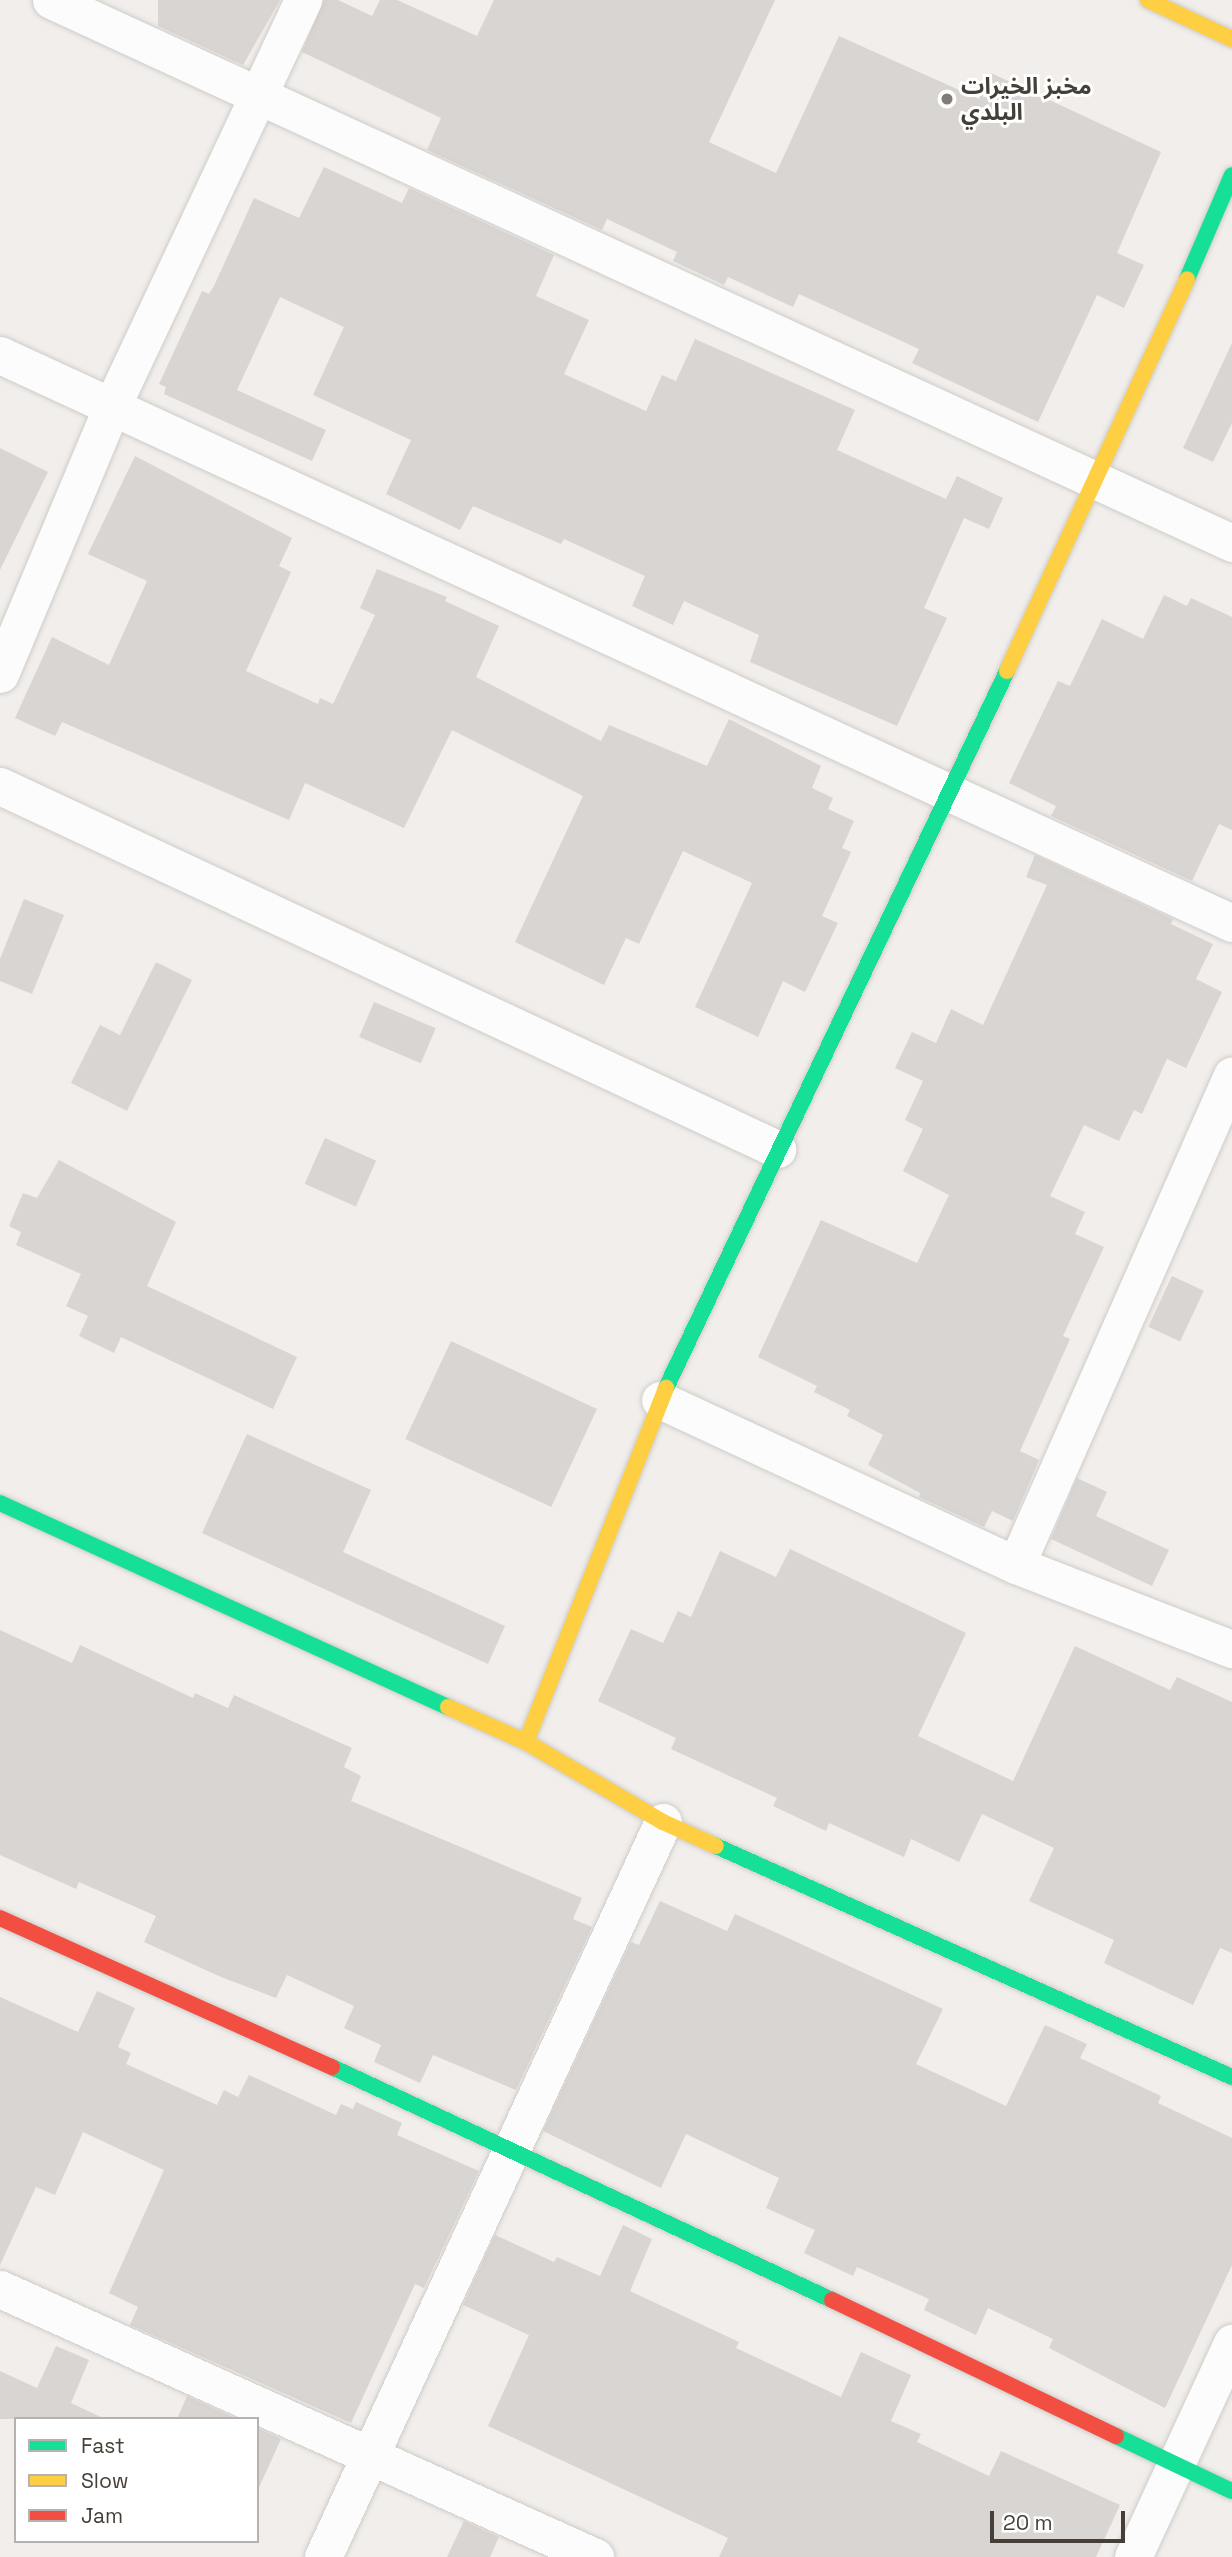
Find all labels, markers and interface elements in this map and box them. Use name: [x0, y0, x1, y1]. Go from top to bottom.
place label: مخبز الخيرات البلدي: [961, 72, 1092, 126]
marker: مخبز الخيرات البلدي: [939, 91, 955, 107]
legend: [14, 2417, 259, 2543]
text: Fast: [81, 2432, 125, 2459]
text: Slow: [81, 2467, 129, 2494]
scale bar: [994, 2498, 1129, 2542]
text: Jam: [81, 2502, 123, 2529]
text: 20 m: [1003, 2509, 1053, 2536]

